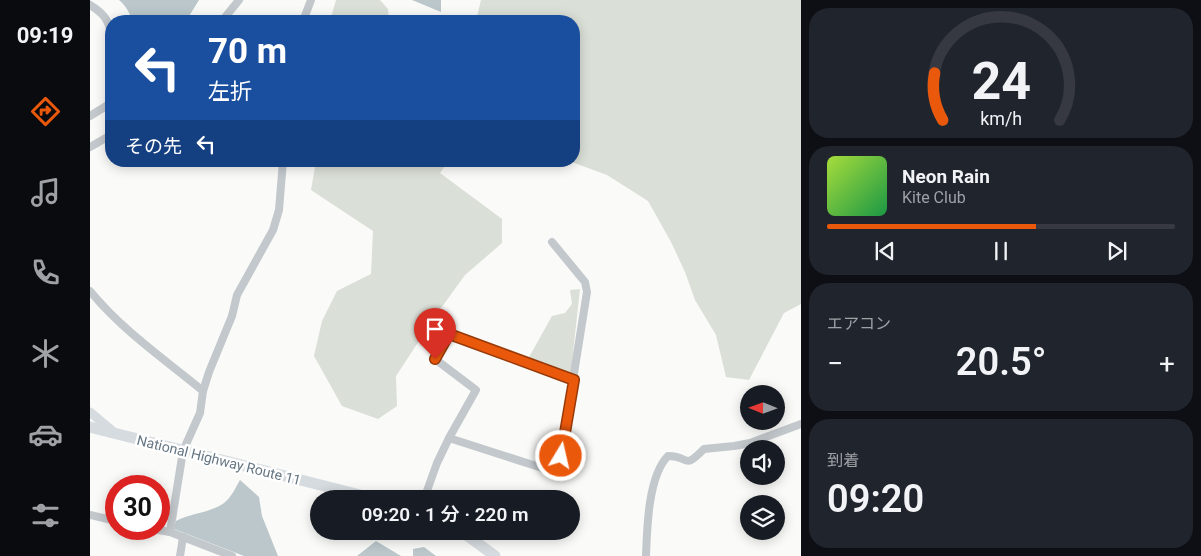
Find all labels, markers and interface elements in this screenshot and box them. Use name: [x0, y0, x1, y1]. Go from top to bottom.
text: 09:19: [17, 23, 73, 48]
text: 70 m: [208, 31, 287, 72]
icon: left: [125, 35, 190, 100]
text: 24: [971, 51, 1031, 112]
text: 左折: [208, 79, 252, 104]
icon: directions: [28, 94, 63, 129]
text: km/h: [980, 108, 1022, 129]
icon: left: [192, 130, 220, 158]
text: その先: [125, 135, 182, 158]
text: Neon Rain: [902, 165, 990, 188]
icon: music: [28, 175, 63, 210]
text: Kite Club: [902, 188, 966, 207]
icon: previous: [871, 237, 899, 265]
icon: pause: [987, 237, 1015, 265]
icon: next: [1103, 237, 1131, 265]
icon: phone: [28, 255, 63, 290]
pin: [414, 308, 456, 359]
text: エアコン: [827, 314, 891, 333]
icon: arrive: [421, 315, 449, 343]
icon: climate: [28, 336, 63, 371]
text: 20.5°: [956, 340, 1046, 384]
text: −: [827, 347, 843, 380]
text: +: [1159, 347, 1175, 380]
north arrow: [740, 385, 785, 430]
map controls: [740, 385, 785, 540]
icon: car: [28, 417, 63, 452]
position arrow: [534, 429, 586, 481]
street label: National Highway Route 11: [135, 432, 303, 488]
button: sound: [740, 440, 785, 485]
text: 到着: [827, 451, 859, 470]
speed limit sign: 30: [105, 475, 170, 540]
text: 09:20: [827, 477, 924, 521]
button: layers: [740, 495, 785, 540]
icon: filters: [28, 498, 63, 533]
text: 09:20 · 1 分 · 220 m: [362, 503, 528, 526]

